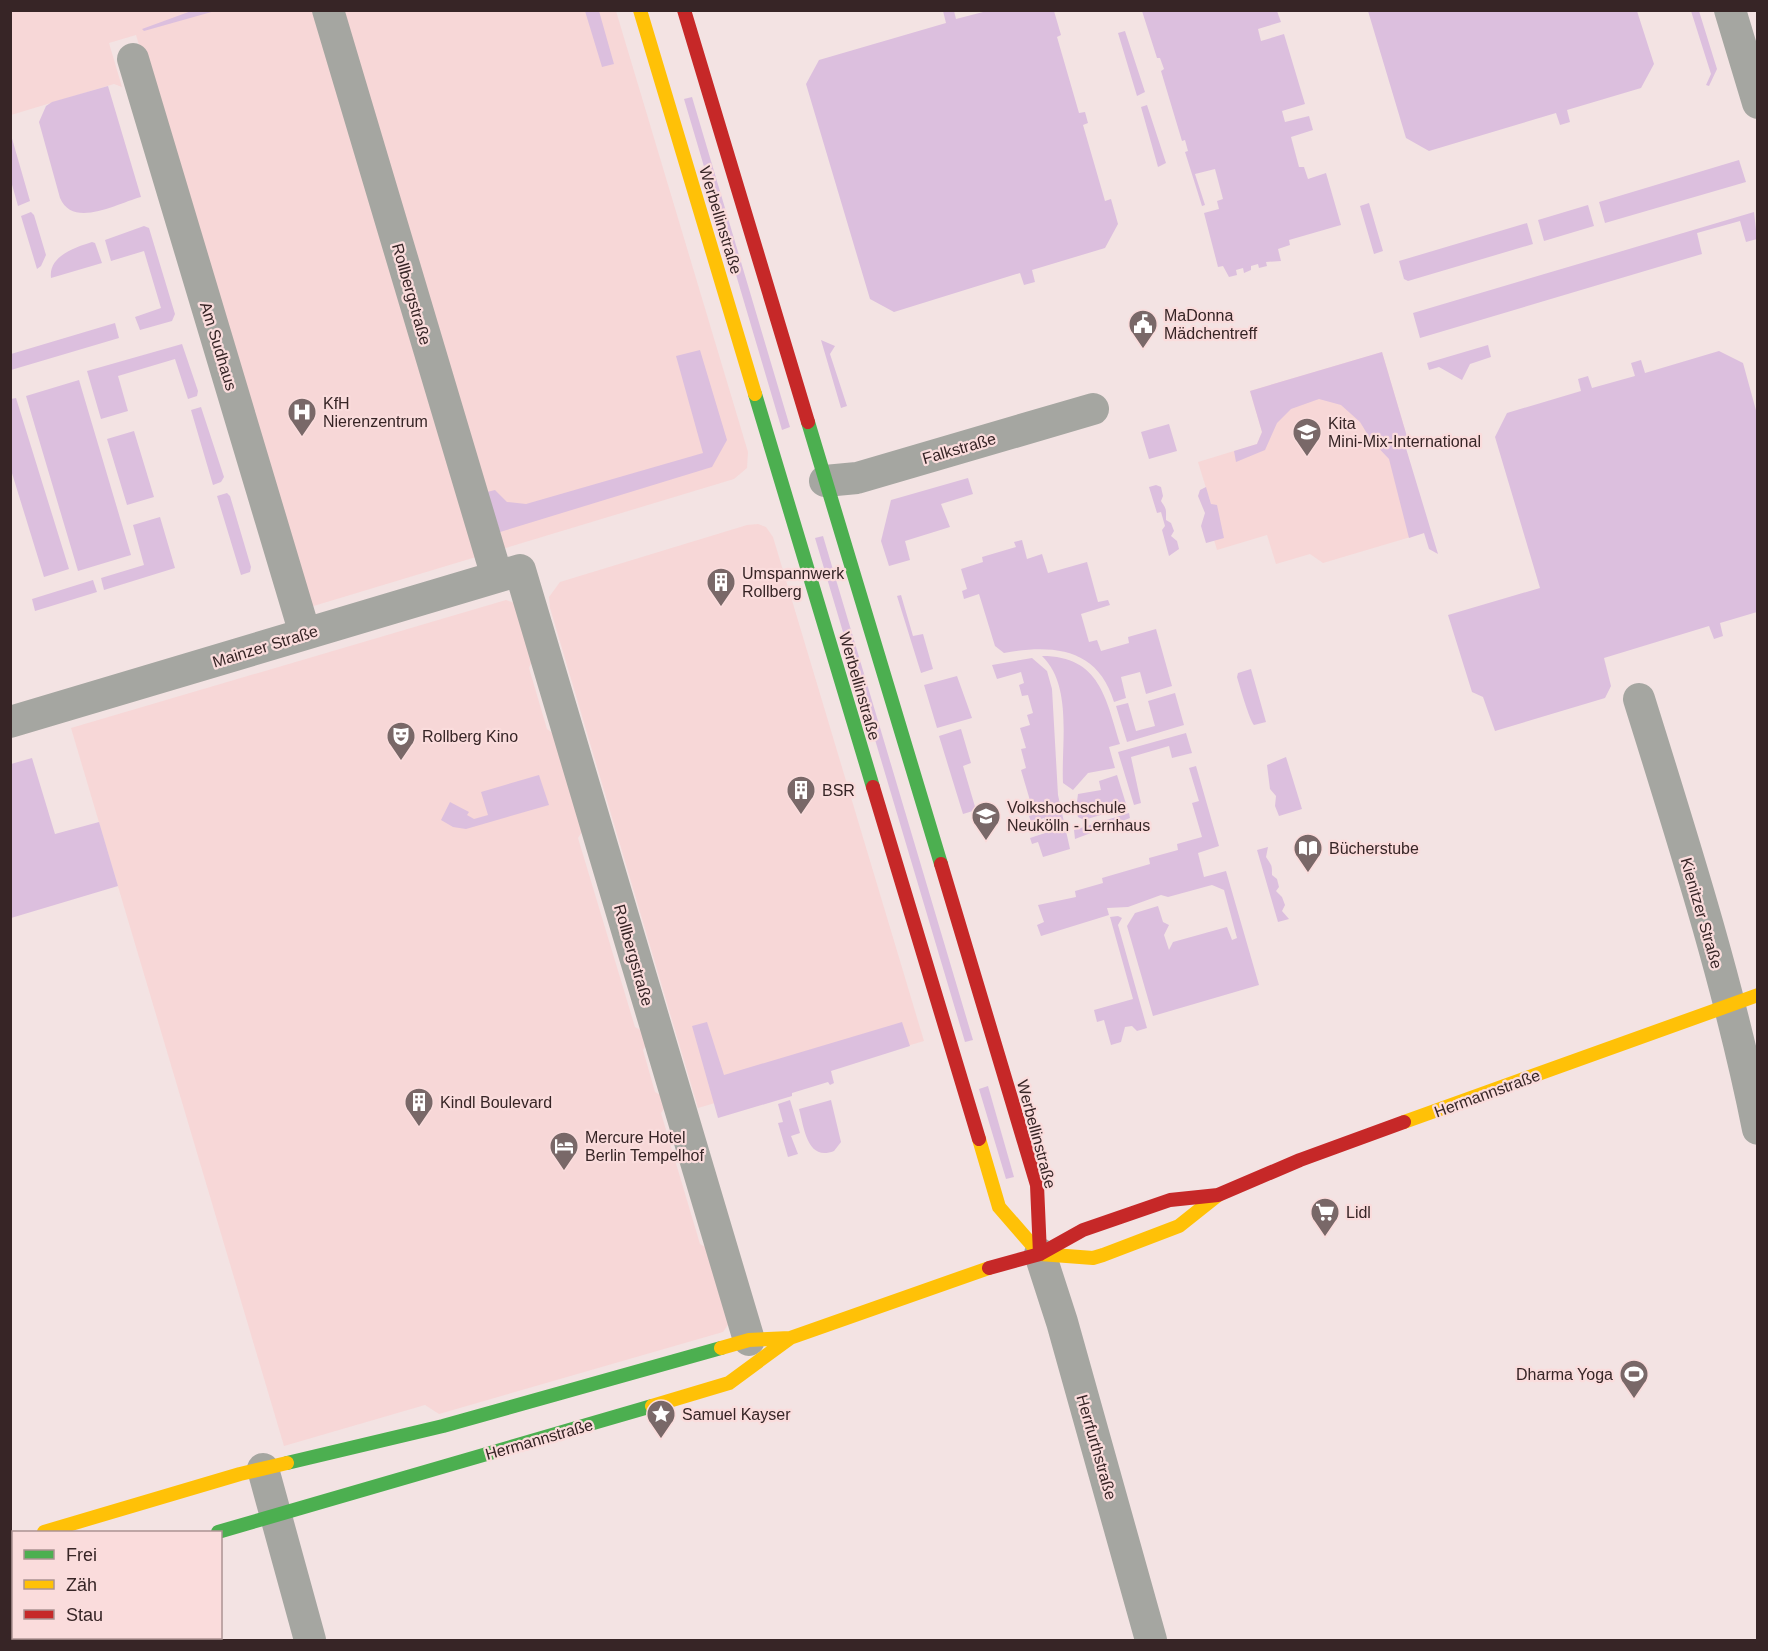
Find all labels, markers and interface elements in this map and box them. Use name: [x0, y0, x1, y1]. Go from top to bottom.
street label: Werbellinstraße: [696, 164, 745, 276]
street label: Rollbergstraße: [389, 241, 434, 347]
street label: Am Sudhaus: [197, 300, 240, 392]
place label: MaDonna Mädchentreff: [1164, 307, 1258, 342]
public building icon: MaDonna Mädchentreff: [1127, 308, 1159, 350]
place label: KfH Nierenzentrum: [323, 395, 428, 430]
hospital icon: KfH Nierenzentrum: [286, 396, 318, 438]
place label: Kita Mini-Mix-International: [1328, 415, 1481, 450]
school or university icon: Kita Mini-Mix-International: [1291, 416, 1323, 458]
street label: Falkstraße: [920, 430, 998, 467]
place label: Umspannwerk Rollberg: [742, 565, 845, 600]
building icon: Umspannwerk Rollberg: [705, 566, 737, 608]
street label: Mainzer Straße: [210, 622, 320, 671]
street label: Werbellinstraße: [836, 630, 883, 742]
theatre icon: Rollberg Kino: [385, 720, 417, 762]
place label: Rollberg Kino: [422, 728, 518, 745]
building icon: BSR: [785, 774, 817, 816]
place label: BSR: [822, 782, 855, 799]
place label: Volkshochschule Neukölln - Lernhaus: [1007, 799, 1150, 834]
school or university icon: Volkshochschule Neukölln - Lernhaus: [970, 800, 1002, 842]
library icon: Bücherstube: [1292, 832, 1324, 874]
place label: Bücherstube: [1329, 840, 1419, 857]
street label: Kienitzer Straße: [1678, 856, 1726, 971]
street label: Rollbergstraße: [611, 902, 656, 1008]
street label: Hermannstraße: [1432, 1066, 1542, 1120]
street label: Werbellinstraße: [1014, 1078, 1059, 1190]
building icon: Kindl Boulevard: [403, 1086, 435, 1128]
place label: Kindl Boulevard: [440, 1094, 552, 1111]
place label: Mercure Hotel Berlin Tempelhof: [585, 1129, 704, 1164]
hotel icon: Mercure Hotel Berlin Tempelhof: [548, 1130, 580, 1172]
supermarket icon: Lidl: [1309, 1196, 1341, 1238]
place label: Lidl: [1346, 1204, 1371, 1221]
sports icon: Dharma Yoga: [1618, 1358, 1650, 1400]
place label: Dharma Yoga: [1516, 1366, 1613, 1383]
street label: Herrfurthstraße: [1073, 1393, 1120, 1502]
place icon: Samuel Kayser: [645, 1398, 677, 1440]
place label: Samuel Kayser: [682, 1406, 791, 1423]
street label: Hermannstraße: [483, 1416, 595, 1463]
legend: [12, 1531, 222, 1639]
text: Frei: [66, 1545, 97, 1565]
text: Zäh: [66, 1575, 97, 1595]
text: Stau: [66, 1605, 103, 1625]

